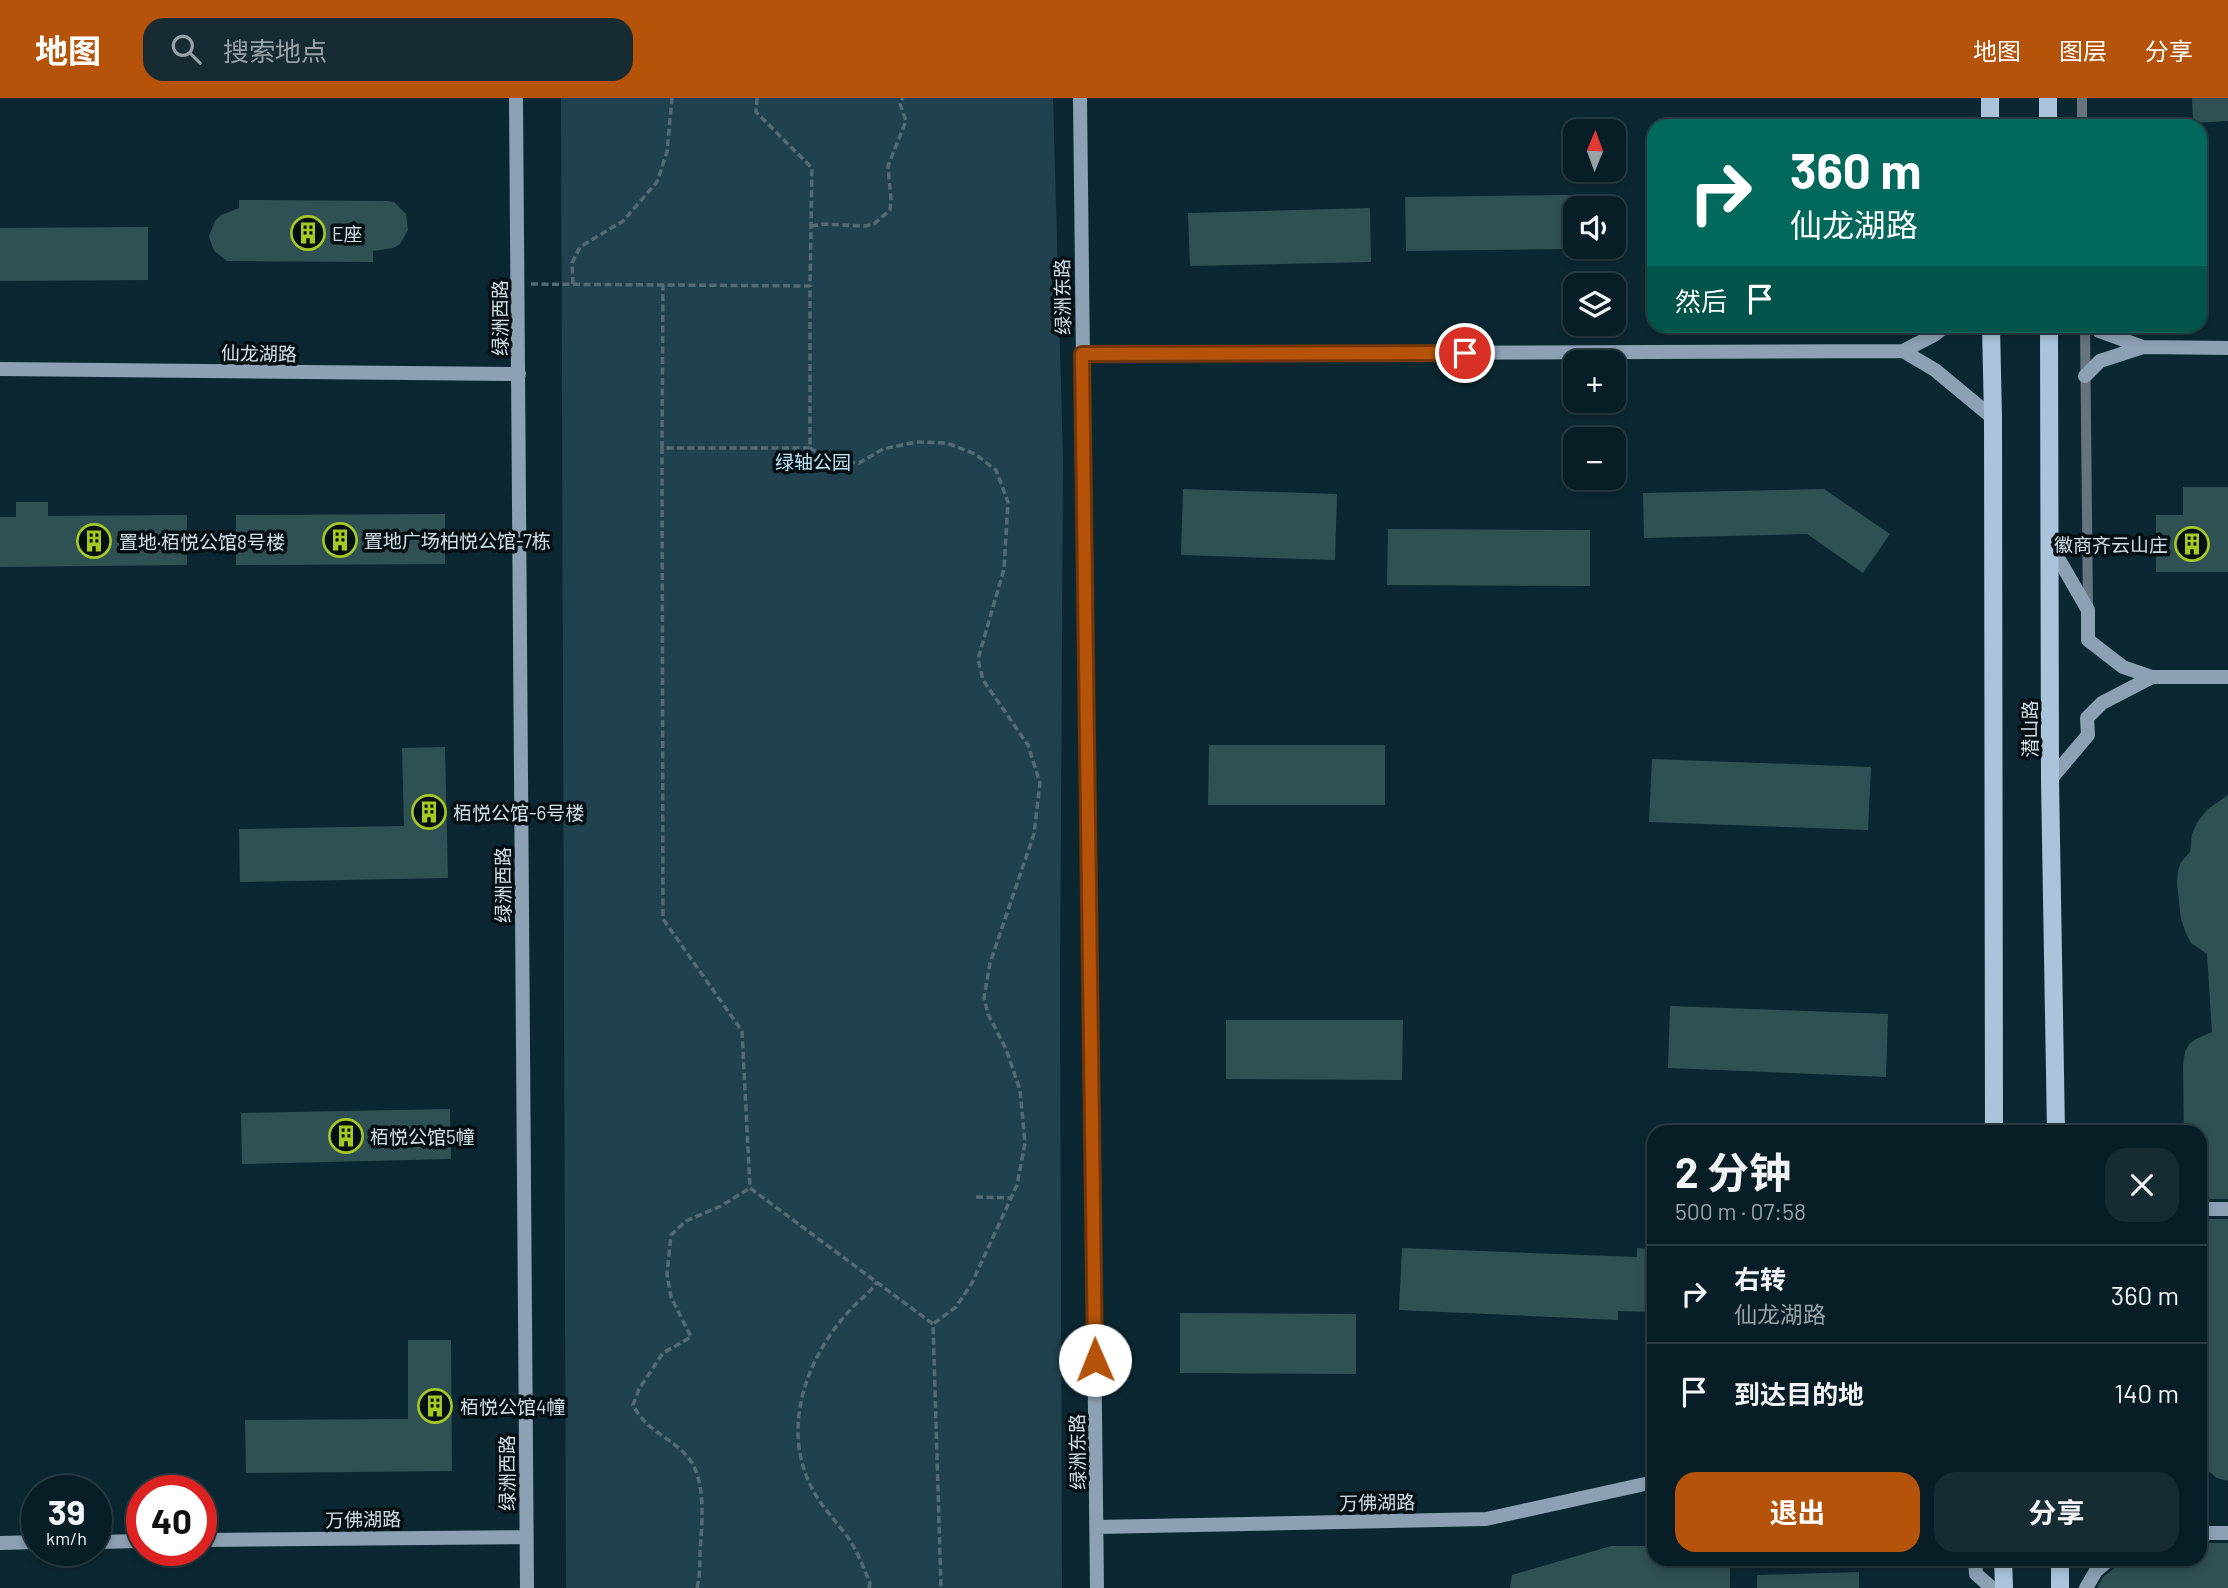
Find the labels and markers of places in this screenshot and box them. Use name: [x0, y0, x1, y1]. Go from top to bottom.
building icon: E座: [289, 214, 327, 252]
place label: E座: [332, 222, 363, 245]
pin: [1435, 323, 1495, 383]
building icon: 置地广场柏悦公馆-7栋: [321, 521, 359, 559]
building icon: 置地·栢悦公馆8号楼: [75, 522, 113, 560]
building icon: 徽商齐云山庄: [2173, 525, 2211, 563]
place label: 置地广场柏悦公馆-7栋: [364, 529, 551, 552]
place label: 置地·栢悦公馆8号楼: [119, 530, 285, 553]
place label: 徽商齐云山庄: [2054, 533, 2168, 556]
building icon: 栢悦公馆-6号楼: [410, 793, 448, 831]
place label: 栢悦公馆-6号楼: [453, 801, 584, 824]
building icon: 栢悦公馆5幢: [327, 1117, 365, 1155]
place label: 栢悦公馆5幢: [370, 1125, 475, 1148]
building icon: 栢悦公馆4幢: [416, 1387, 454, 1425]
place label: 栢悦公馆4幢: [460, 1395, 565, 1418]

